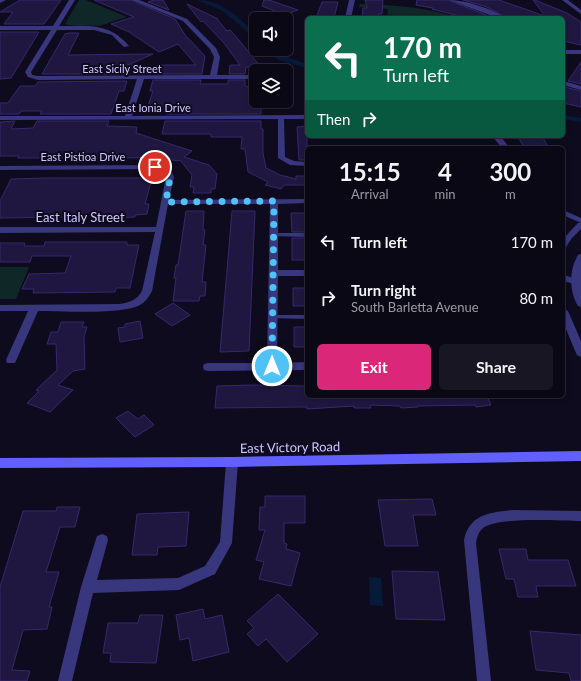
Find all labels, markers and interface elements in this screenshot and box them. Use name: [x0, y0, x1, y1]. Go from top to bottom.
map controls: [249, 12, 293, 108]
button: sound: [249, 12, 293, 56]
text: 170 m: [383, 30, 462, 64]
icon: left: [317, 32, 369, 84]
street label: East Sicily Street: [82, 62, 162, 75]
button: layers: [249, 64, 293, 108]
text: Turn left: [383, 64, 449, 86]
street label: East Ionia Drive: [115, 101, 191, 114]
icon: right: [358, 108, 380, 130]
text: Then: [317, 110, 350, 128]
street label: East Pistioa Drive: [41, 150, 126, 163]
pin: [138, 150, 172, 184]
icon: arrive: [144, 156, 166, 178]
text: 15:15: [339, 157, 401, 186]
text: 4: [438, 157, 452, 186]
text: 300: [489, 157, 531, 186]
text: Arrival: [351, 186, 388, 202]
text: min: [435, 186, 456, 202]
text: m: [505, 186, 516, 202]
street label: East Italy Street: [35, 209, 125, 225]
icon: left: [317, 231, 339, 253]
text: Turn left: [351, 233, 407, 251]
text: 170 m: [511, 233, 553, 251]
text: Turn right: [351, 281, 416, 299]
icon: right: [317, 287, 339, 309]
text: 80 m: [519, 289, 553, 307]
text: South Barletta Avenue: [351, 299, 479, 315]
button: Exit: [317, 344, 431, 390]
button: Share: [439, 344, 553, 390]
position arrow: [251, 345, 293, 387]
street label: East Victory Road: [240, 438, 340, 456]

